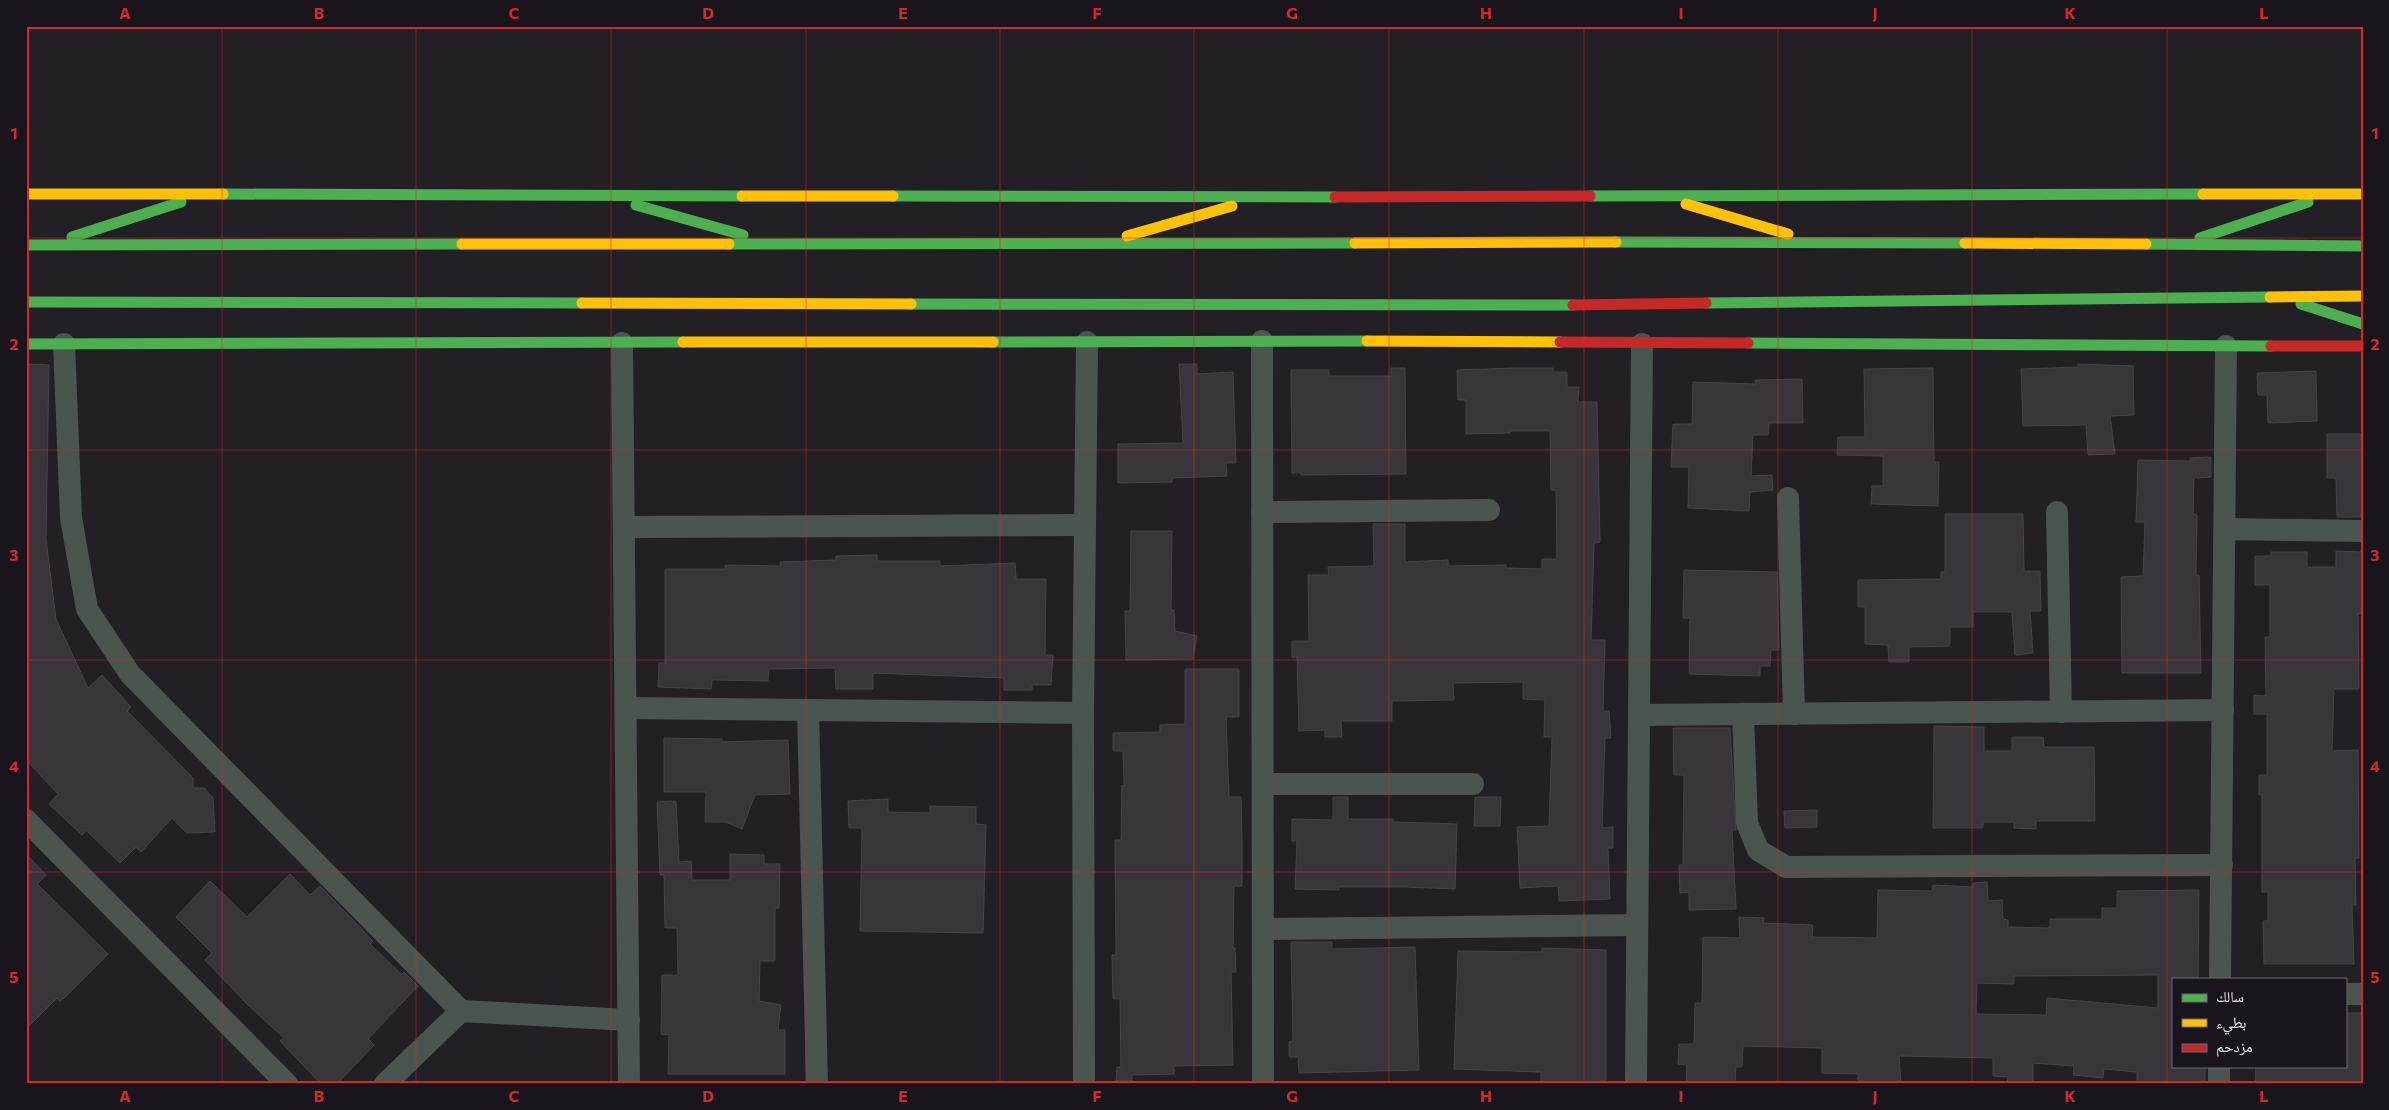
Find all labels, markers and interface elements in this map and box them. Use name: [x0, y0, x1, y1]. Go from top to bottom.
text: A: [119, 3, 131, 22]
text: B: [314, 3, 325, 22]
text: C: [509, 3, 520, 22]
text: D: [702, 3, 714, 22]
text: E: [898, 3, 908, 22]
text: F: [1092, 3, 1102, 22]
text: G: [1286, 3, 1298, 22]
text: H: [1480, 3, 1492, 22]
text: I: [1678, 3, 1684, 22]
text: J: [1872, 3, 1878, 22]
text: K: [2064, 3, 2076, 22]
text: L: [2259, 3, 2269, 22]
text: 1: [10, 123, 18, 142]
text: 1: [2371, 123, 2379, 142]
text: 2: [9, 334, 19, 353]
text: 2: [2370, 334, 2380, 353]
text: 3: [9, 545, 19, 564]
text: 3: [2370, 545, 2380, 564]
text: 4: [9, 756, 19, 775]
text: 4: [2370, 756, 2380, 775]
text: 5: [9, 967, 19, 986]
text: 5: [2370, 967, 2380, 986]
legend: [2172, 978, 2346, 1068]
text: سالك: [2216, 987, 2244, 1005]
text: بطيء: [2216, 1013, 2246, 1035]
text: مزدحم: [2216, 1037, 2253, 1057]
text: A: [119, 1086, 131, 1105]
text: B: [314, 1086, 325, 1105]
text: C: [509, 1086, 520, 1105]
text: D: [702, 1086, 714, 1105]
text: E: [898, 1086, 908, 1105]
text: F: [1092, 1086, 1102, 1105]
text: G: [1286, 1086, 1298, 1105]
text: H: [1480, 1086, 1492, 1105]
text: I: [1678, 1086, 1684, 1105]
text: J: [1872, 1086, 1878, 1105]
text: K: [2064, 1086, 2076, 1105]
text: L: [2259, 1086, 2269, 1105]

